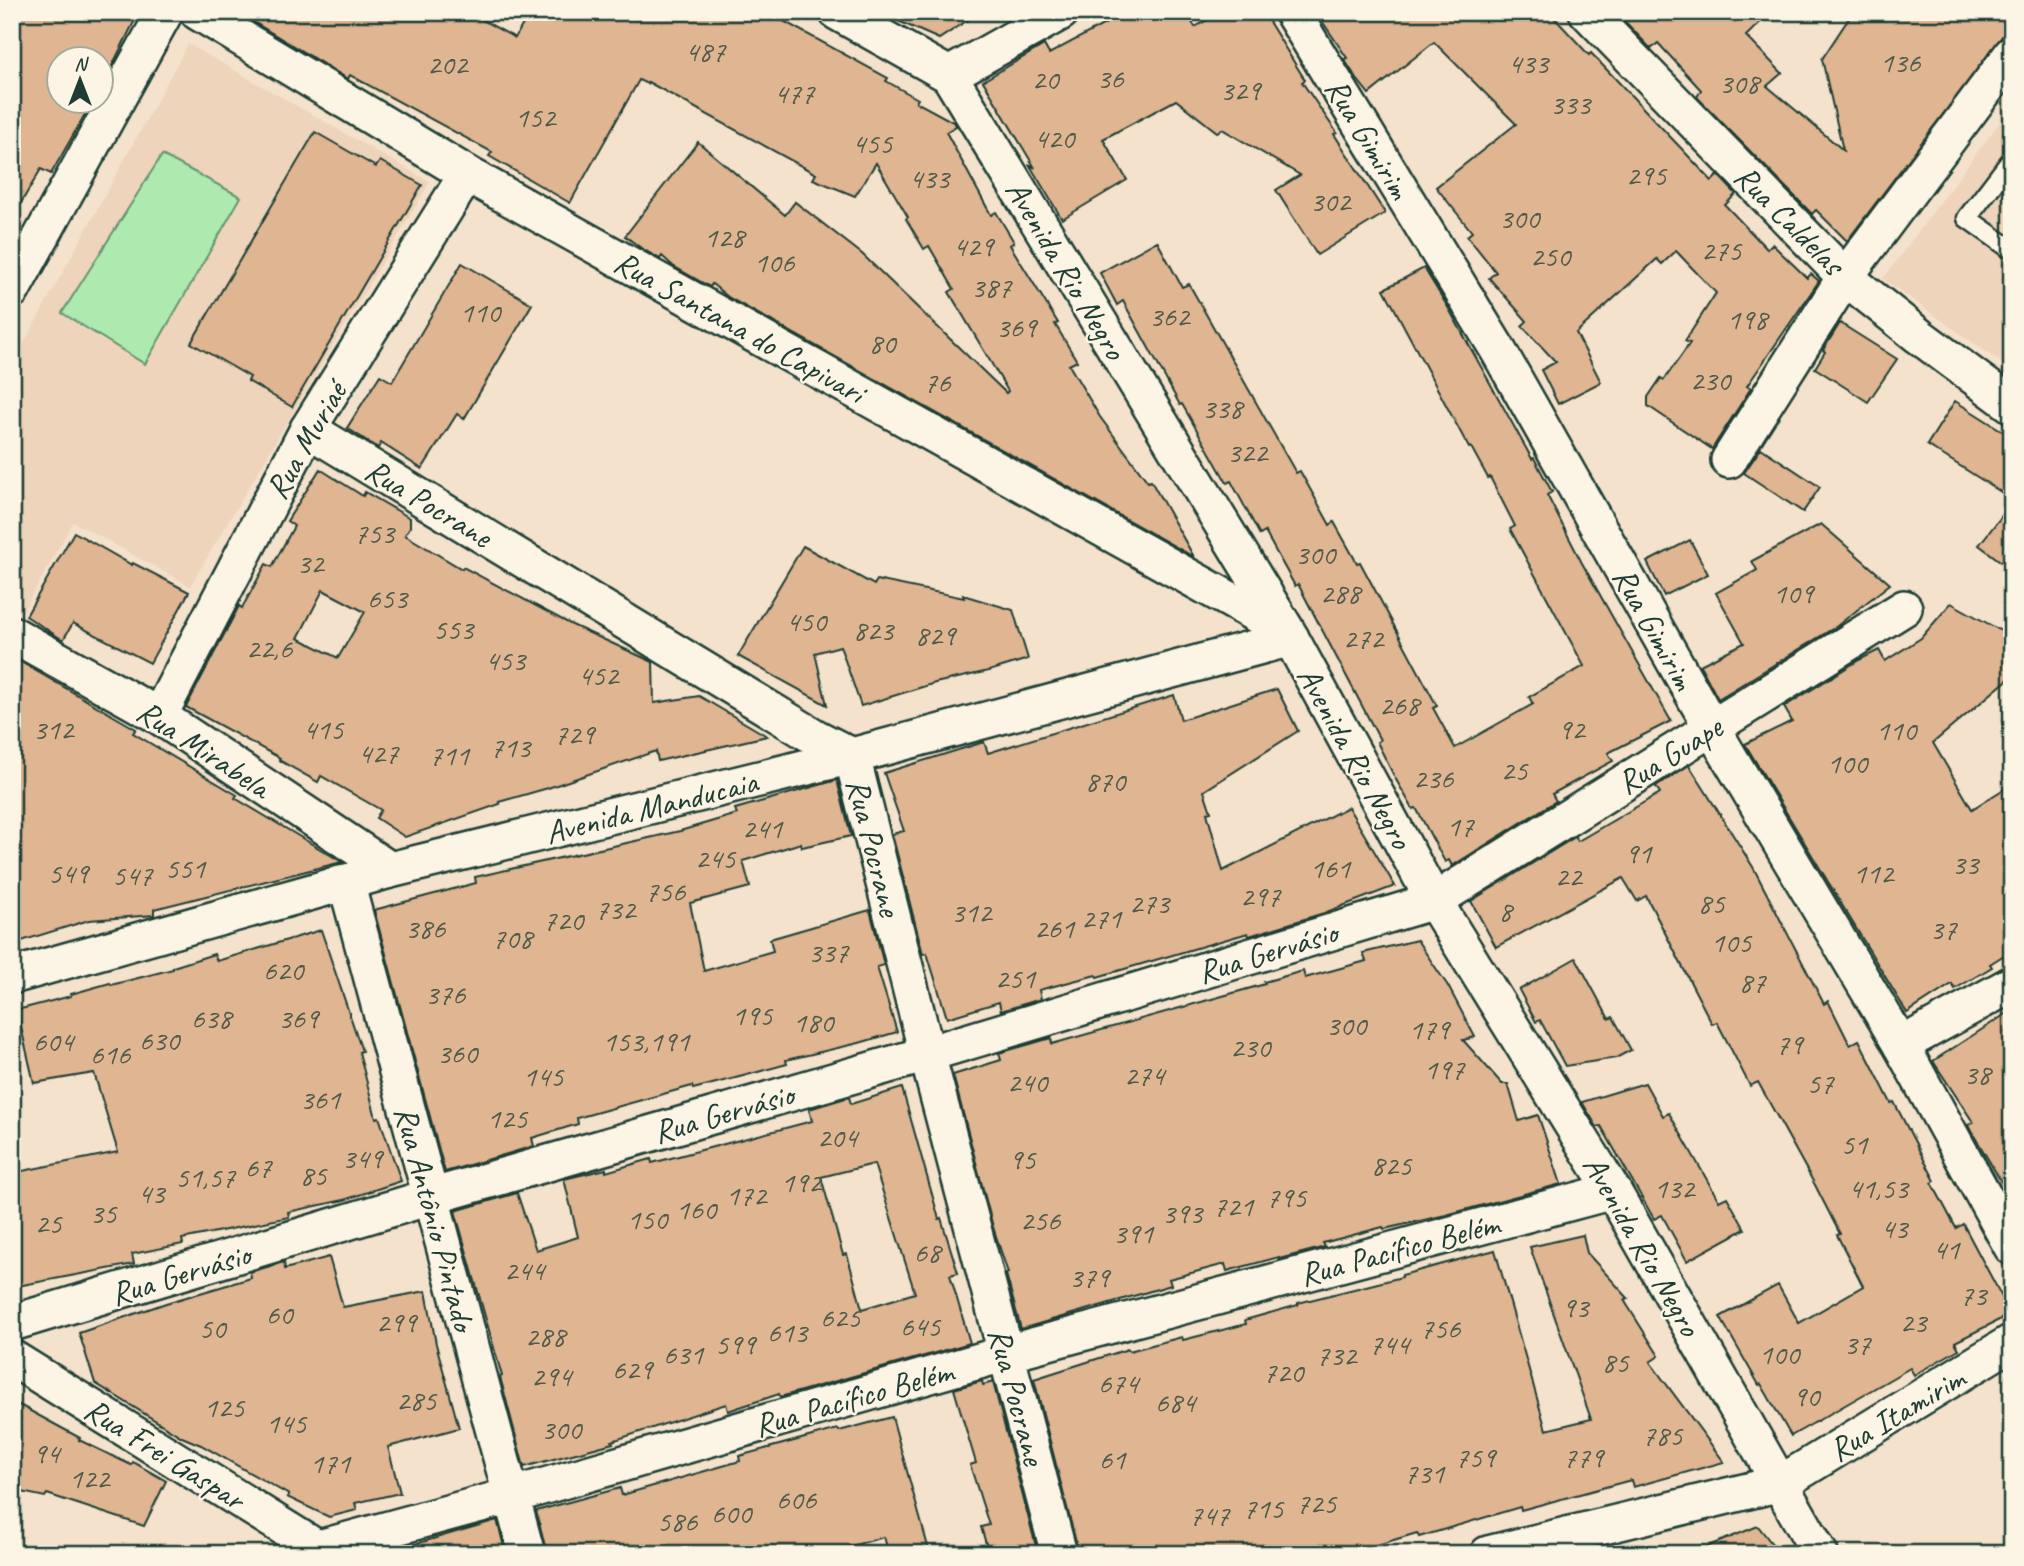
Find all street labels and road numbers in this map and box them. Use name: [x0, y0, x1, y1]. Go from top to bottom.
street label: Rua Gimirim: [1316, 70, 1421, 208]
street label: Rua Caldelas: [1725, 156, 1855, 286]
street label: Avenida Rio Negro: [996, 172, 1137, 369]
street label: Rua Santana do Capivari: [607, 241, 875, 415]
street label: Rua Muriaé: [256, 370, 359, 507]
street label: Rua Pocrane: [358, 449, 501, 558]
street label: Rua Gimirim: [1603, 560, 1706, 699]
street label: Avenida Rio Negro: [1288, 659, 1424, 858]
street label: Rua Mirabela: [129, 690, 280, 809]
street label: Rua Guape: [1609, 705, 1732, 804]
street label: Avenida Manducaia: [541, 760, 763, 854]
street label: Rua Pocrane: [837, 774, 912, 923]
street label: Rua Gervásio: [1192, 910, 1345, 993]
street label: Rua Gervásio: [648, 1072, 801, 1153]
street label: Rua Antônio Pintado: [385, 1101, 486, 1338]
street label: Avenida Rio Negro: [1574, 1148, 1712, 1345]
street label: Rua Pacífico Belém: [1295, 1202, 1506, 1296]
street label: Rua Gervásio: [105, 1232, 258, 1315]
street label: Rua Pocrane: [979, 1323, 1056, 1472]
street label: Rua Pacífico Belém: [749, 1349, 960, 1446]
street label: Rua Itamirim: [1821, 1356, 1974, 1471]
street label: Rua Frei Gaspar: [77, 1388, 255, 1521]

